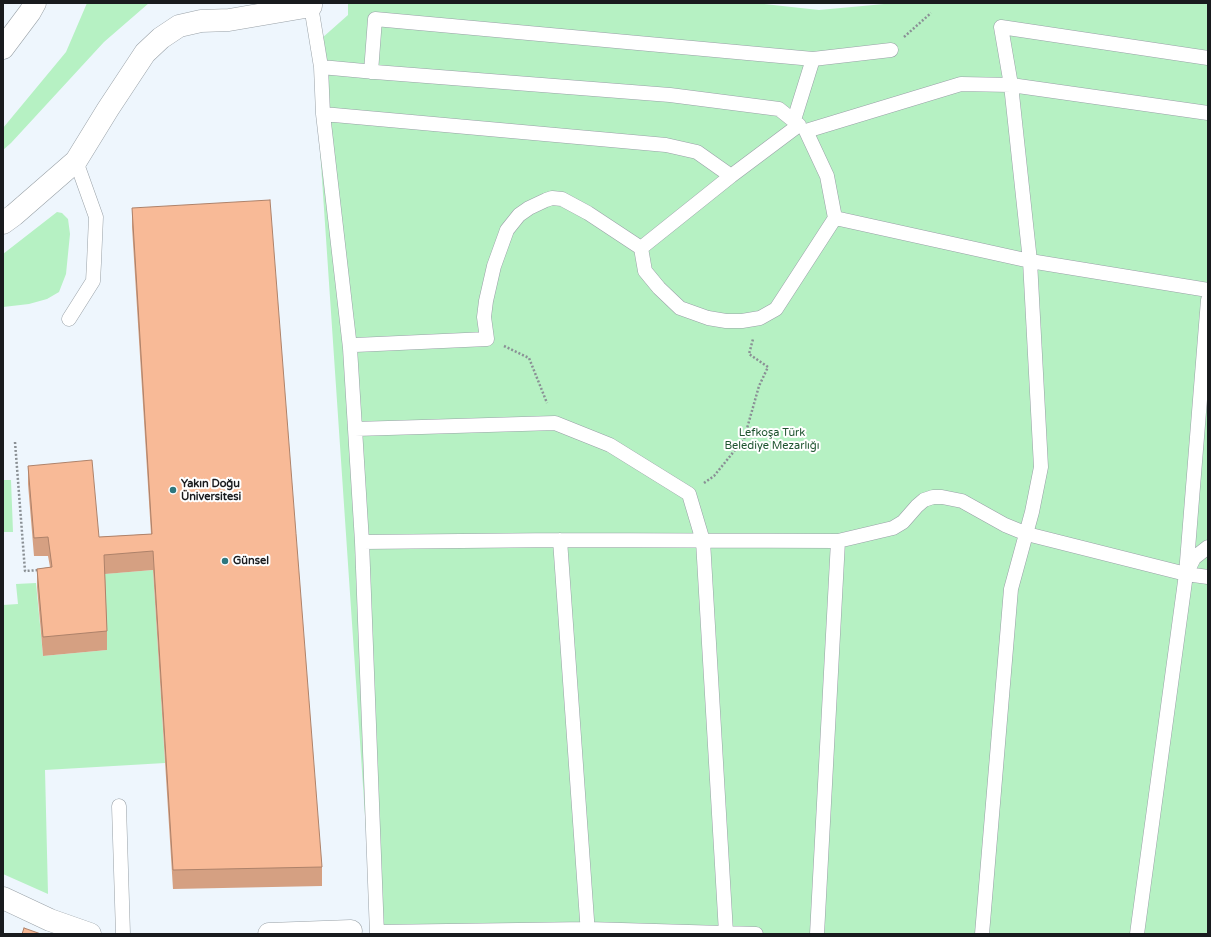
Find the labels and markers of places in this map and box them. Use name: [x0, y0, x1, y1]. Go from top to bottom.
place label: Yakın Doğu Üniversitesi: [181, 477, 241, 503]
marker: Yakın Doğu Üniversitesi: [168, 485, 178, 495]
place label: Günsel: [233, 554, 269, 568]
marker: Günsel: [220, 556, 230, 566]

